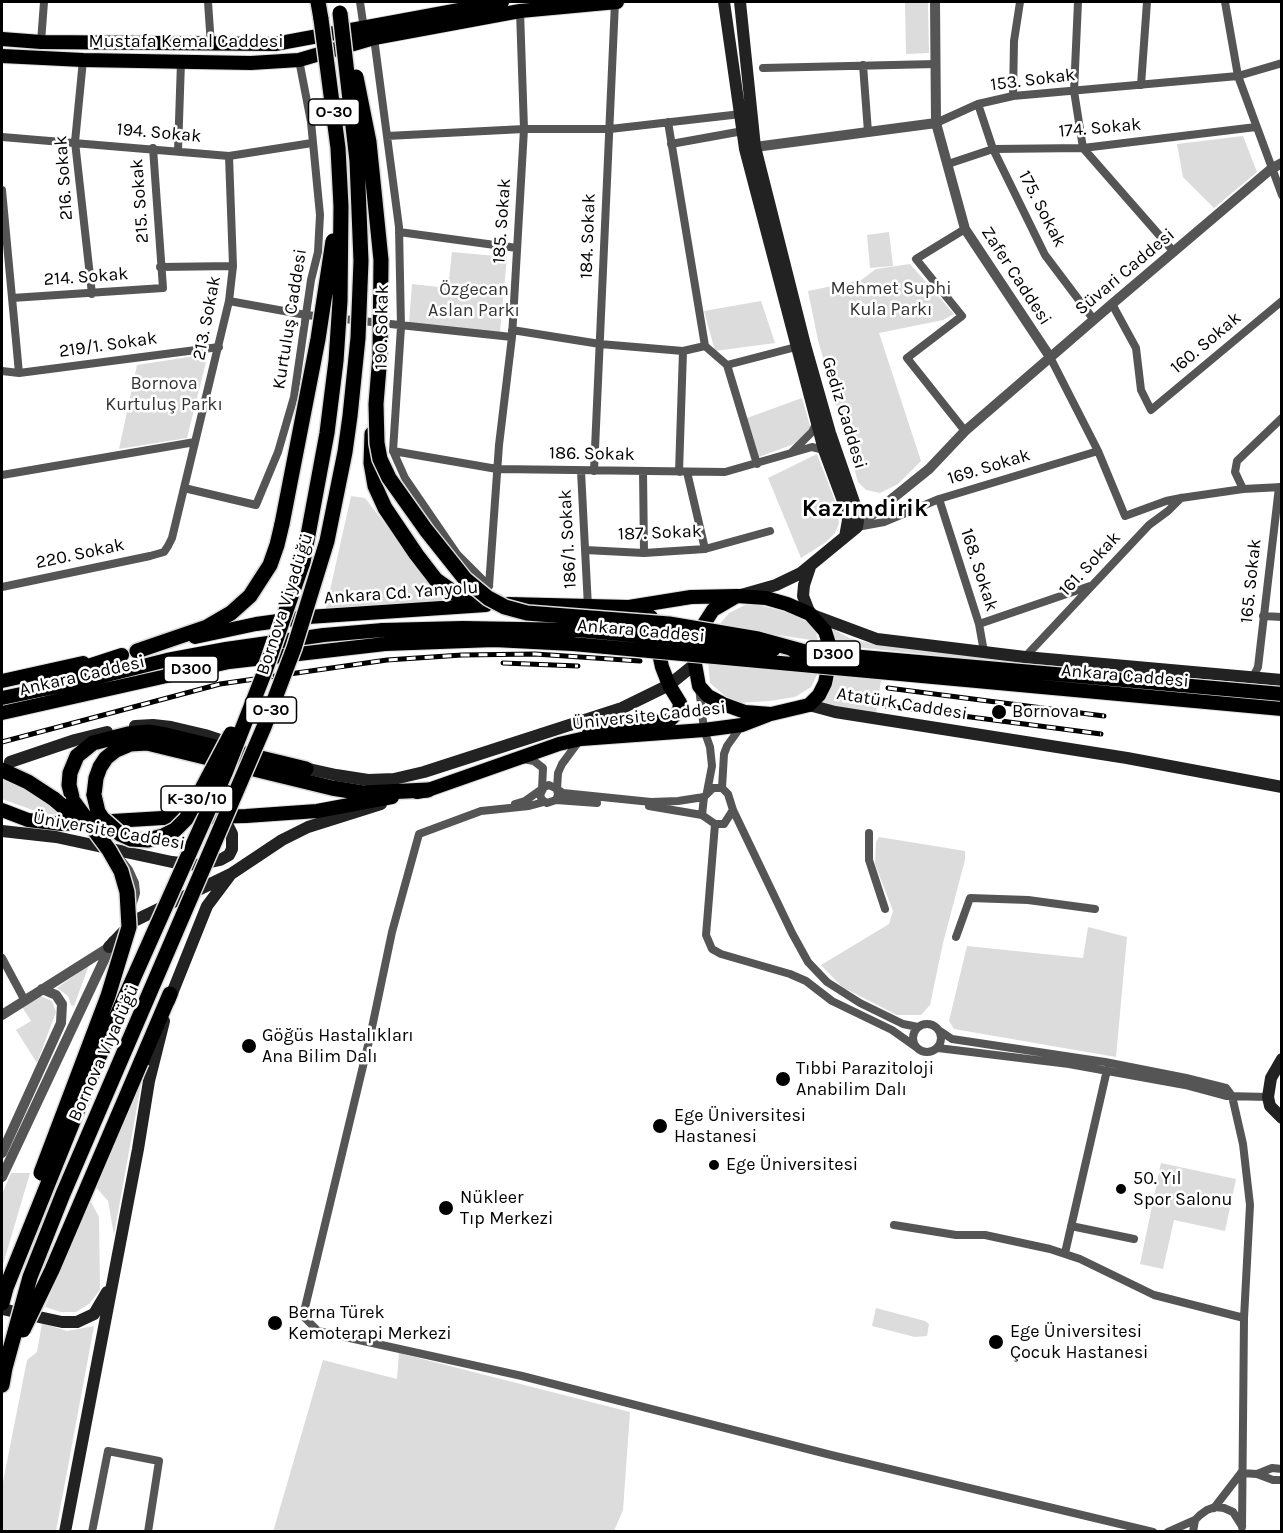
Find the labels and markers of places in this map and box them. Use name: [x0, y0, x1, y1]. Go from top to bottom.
place label: Bornova: [1012, 701, 1079, 723]
marker: Bornova: [990, 703, 1008, 721]
place label: Göğüs Hastalıkları Ana Bilim Dalı: [262, 1025, 414, 1068]
marker: Göğüs Hastalıkları Ana Bilim Dalı: [240, 1037, 258, 1055]
place label: Tıbbi Parazitoloji Anabilim Dalı: [796, 1058, 934, 1100]
marker: Tıbbi Parazitoloji Anabilim Dalı: [774, 1070, 792, 1088]
place label: Ege Üniversitesi Hastanesi: [674, 1105, 806, 1148]
marker: Ege Üniversitesi Hastanesi: [651, 1117, 669, 1135]
place label: Ege Üniversitesi: [726, 1154, 858, 1176]
marker: Ege Üniversitesi: [707, 1158, 721, 1172]
place label: 50. Yıl Spor Salonu: [1133, 1168, 1232, 1210]
marker: 50. Yıl Spor Salonu: [1114, 1182, 1128, 1196]
place label: Nükleer Tıp Merkezi: [460, 1187, 553, 1230]
marker: Nükleer Tıp Merkezi: [437, 1199, 455, 1217]
place label: Berna Türek Kemoterapi Merkezi: [288, 1302, 452, 1344]
marker: Berna Türek Kemoterapi Merkezi: [266, 1314, 284, 1332]
place label: Ege Üniversitesi Çocuk Hastanesi: [1010, 1321, 1148, 1364]
marker: Ege Üniversitesi Çocuk Hastanesi: [987, 1333, 1005, 1351]

